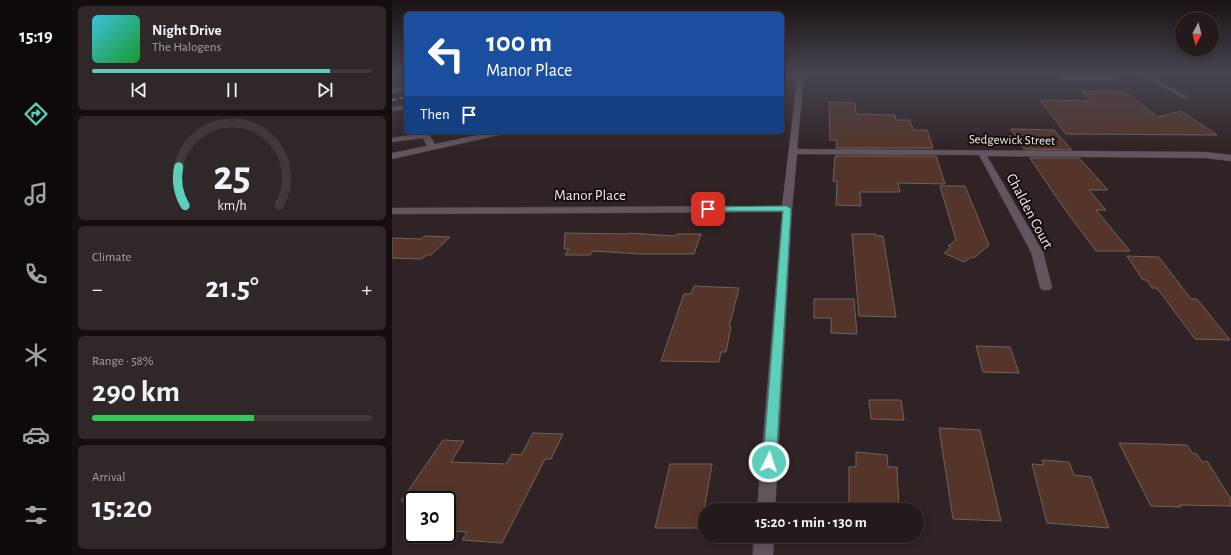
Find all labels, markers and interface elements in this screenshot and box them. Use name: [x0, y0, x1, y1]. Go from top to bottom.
north arrow: [1175, 12, 1219, 56]
map controls: [1175, 12, 1219, 56]
text: Night Drive: [152, 23, 222, 38]
text: 15:19: [19, 28, 53, 46]
icon: left: [420, 28, 472, 80]
text: 100 m: [486, 29, 552, 57]
text: The Halogens: [152, 41, 221, 54]
text: Manor Place: [486, 62, 572, 80]
icon: previous: [128, 79, 150, 101]
icon: pause: [221, 79, 243, 101]
icon: next: [314, 79, 336, 101]
icon: directions: [22, 100, 50, 128]
icon: arrive: [458, 104, 480, 126]
text: Then: [420, 107, 450, 122]
street label: Sedgewick Street: [969, 133, 1055, 148]
text: 25: [213, 156, 251, 197]
street label: Chalden Court: [1003, 171, 1056, 252]
icon: music: [22, 180, 50, 208]
street label: Manor Place: [554, 188, 626, 203]
pin: [691, 192, 725, 226]
text: km/h: [217, 198, 247, 212]
icon: arrive: [697, 198, 719, 220]
text: Climate: [92, 251, 131, 264]
icon: phone: [22, 260, 50, 288]
text: 21.5°: [205, 273, 259, 303]
text: −: [92, 278, 103, 300]
text: +: [361, 278, 372, 300]
icon: climate: [22, 341, 50, 369]
text: Range · 58%: [92, 355, 153, 368]
text: 290 km: [92, 377, 180, 407]
icon: car: [22, 421, 50, 449]
position arrow: [748, 441, 790, 483]
text: Arrival: [92, 471, 125, 484]
speed limit sign: 30: [404, 491, 456, 543]
text: 15:20: [92, 493, 152, 523]
icon: filters: [22, 501, 50, 529]
text: 15:20 · 1 min · 130 m: [755, 515, 867, 530]

